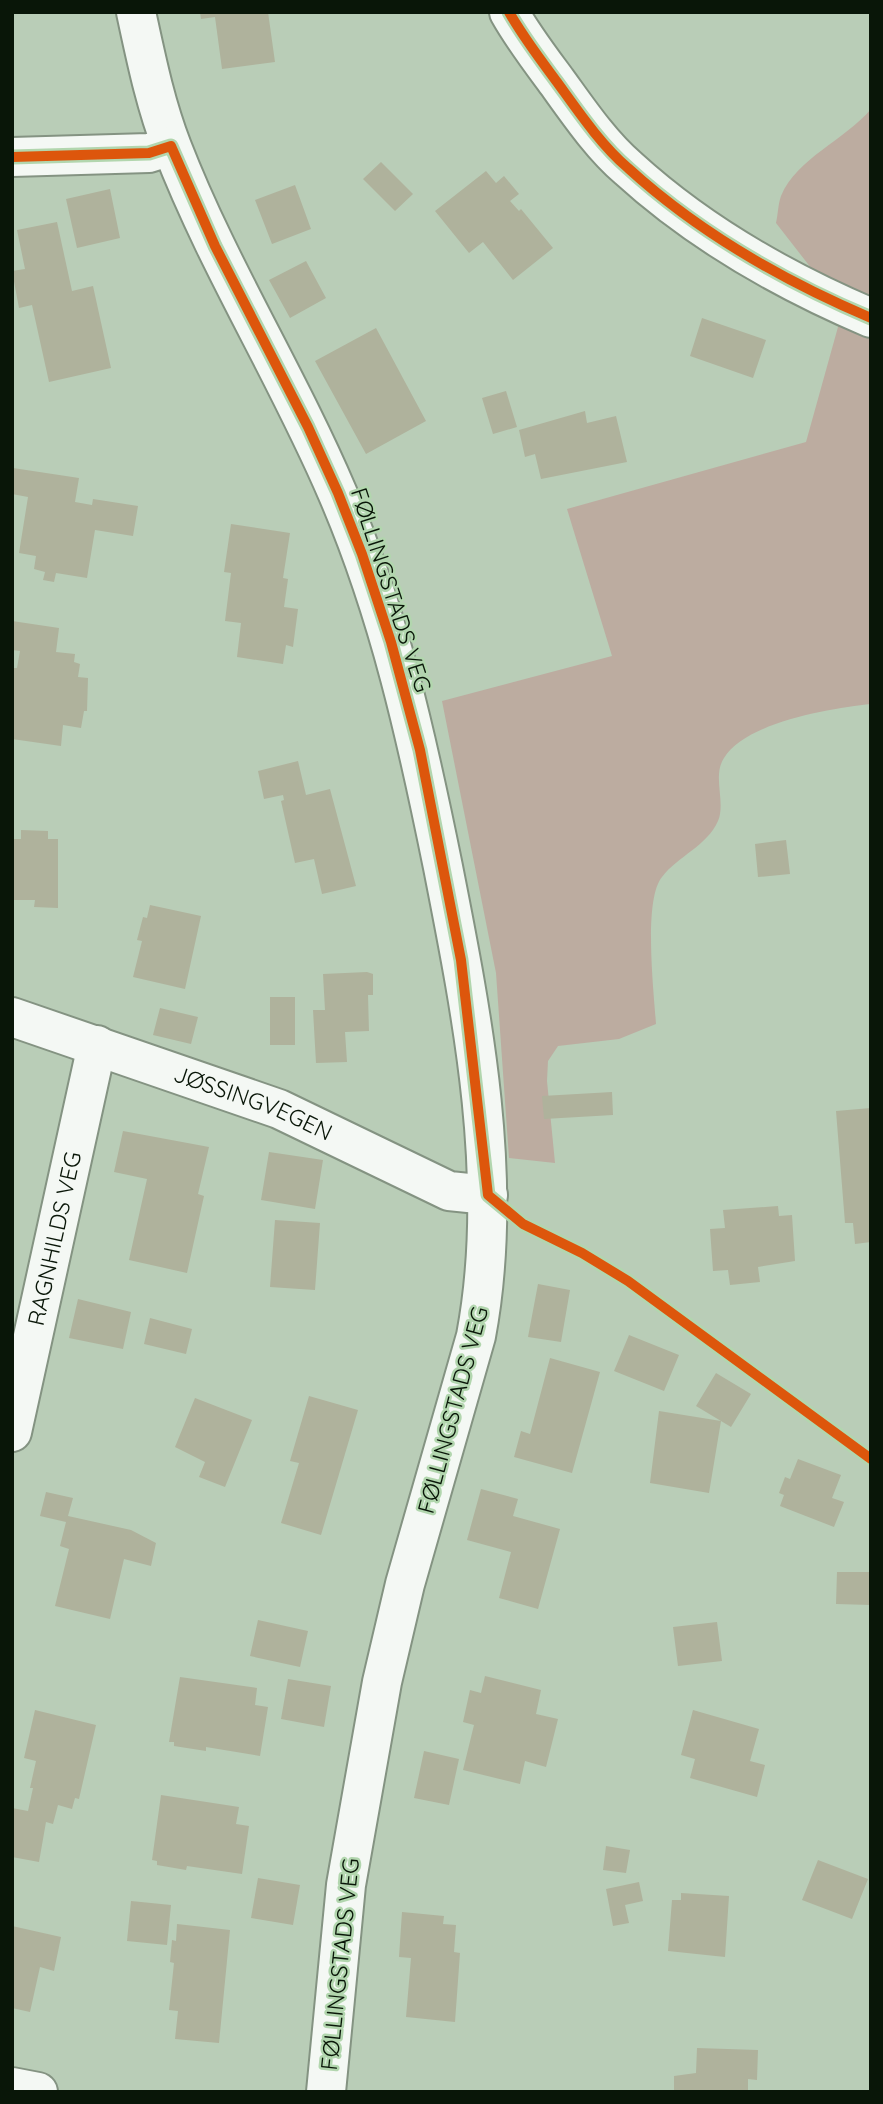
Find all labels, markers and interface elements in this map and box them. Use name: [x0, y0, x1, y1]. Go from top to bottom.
street label: FØLLINGSTADS VEG: [345, 484, 438, 696]
street label: JØSSINGVEGEN: [170, 1059, 337, 1147]
street label: RAGNHILDS VEG: [21, 1149, 87, 1328]
street label: FØLLINGSTADS VEG: [411, 1303, 494, 1517]
street label: FØLLINGSTADS VEG: [314, 1856, 365, 2072]

